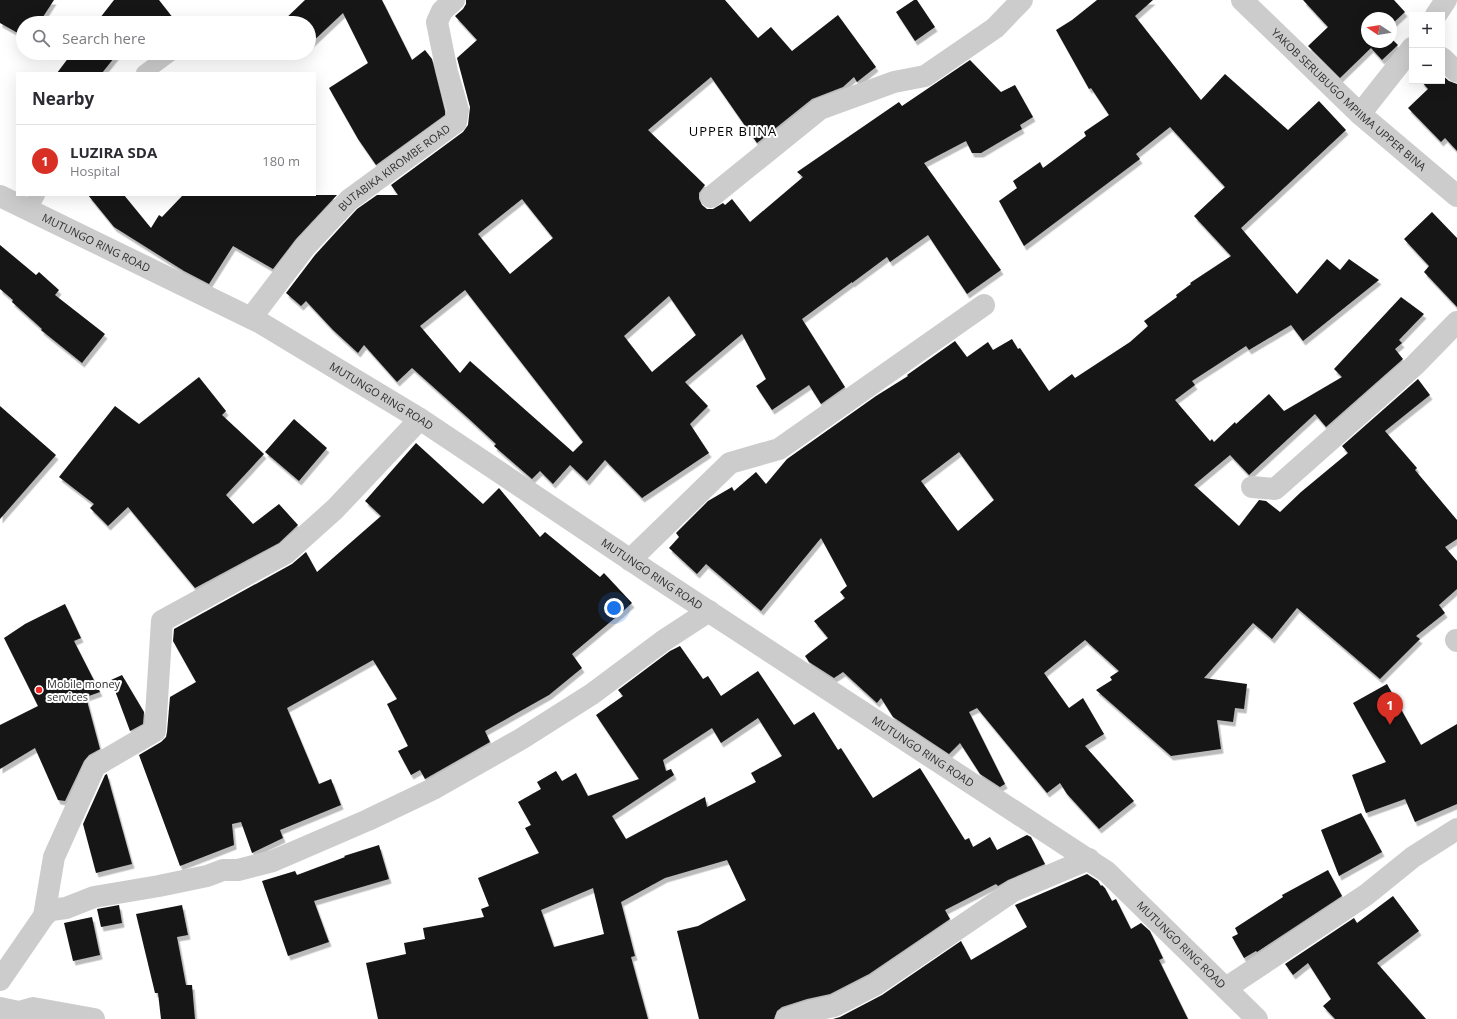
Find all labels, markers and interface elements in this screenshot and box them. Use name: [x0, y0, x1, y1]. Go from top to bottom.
north arrow: [1361, 12, 1397, 48]
map controls: [1409, 12, 1445, 84]
button: +: [1409, 12, 1445, 48]
search box: [16, 16, 316, 60]
street label: YAKOB SERUBUGO MPIIMA UPPER BINA: [1268, 25, 1430, 174]
icon: search: [30, 27, 52, 49]
text: Search here: [62, 28, 146, 48]
button: −: [1409, 48, 1445, 84]
text: Nearby: [32, 87, 94, 110]
street label: BUTABIKA KIROMBE ROAD: [334, 121, 453, 214]
district label: UPPER BIINA: [689, 122, 777, 140]
text: LUZIRA SDA: [70, 142, 157, 162]
text: 1: [41, 152, 49, 170]
text: 180 m: [262, 152, 300, 170]
text: Hospital: [70, 162, 120, 180]
street label: MUTUNGO RING ROAD: [40, 210, 153, 275]
street label: MUTUNGO RING ROAD: [327, 358, 437, 433]
street label: MUTUNGO RING ROAD: [598, 534, 706, 613]
your location: [604, 598, 624, 618]
place label: Mobile money services: [47, 676, 121, 704]
marker: Mobile money services: [34, 685, 44, 695]
pin: 1: [1377, 692, 1403, 725]
street label: MUTUNGO RING ROAD: [869, 712, 977, 790]
street label: MUTUNGO RING ROAD: [1134, 897, 1229, 992]

